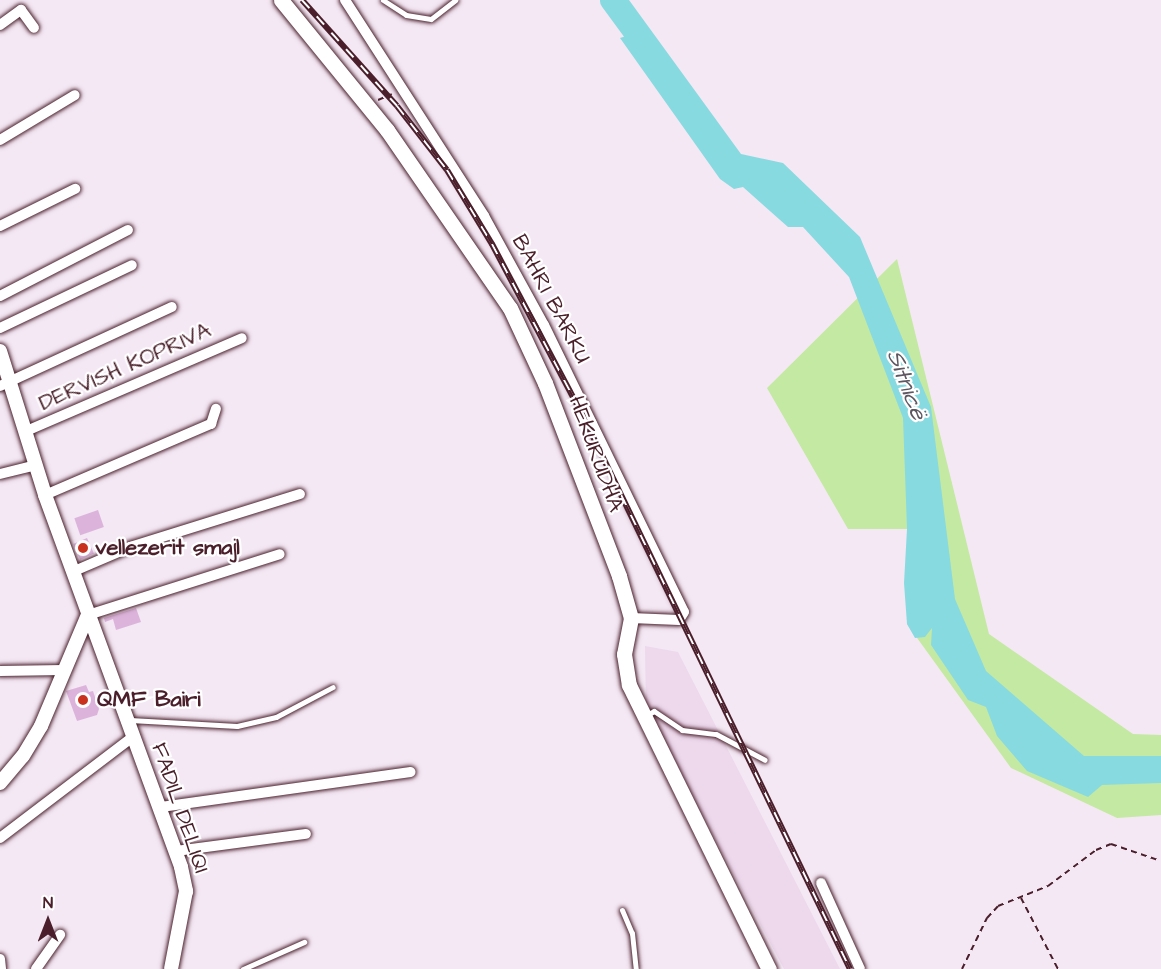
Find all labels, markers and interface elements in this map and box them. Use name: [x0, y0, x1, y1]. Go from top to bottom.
street label: BAHRI BARKU: [506, 230, 596, 368]
street label: DERVISH KOPRIVA: [35, 317, 215, 417]
water label: Sitnicë: [880, 346, 932, 424]
street label: HEKURUDHA: [563, 392, 629, 516]
place label: vellezerit smajl: [95, 535, 240, 561]
marker: vellezerit smajl: [76, 541, 90, 555]
place label: QMF Bairi: [97, 687, 201, 713]
marker: QMF Bairi: [74, 691, 92, 709]
street label: FADIL DELIQI: [145, 739, 215, 877]
north arrow: [18, 891, 78, 951]
text: N: [43, 892, 53, 914]

